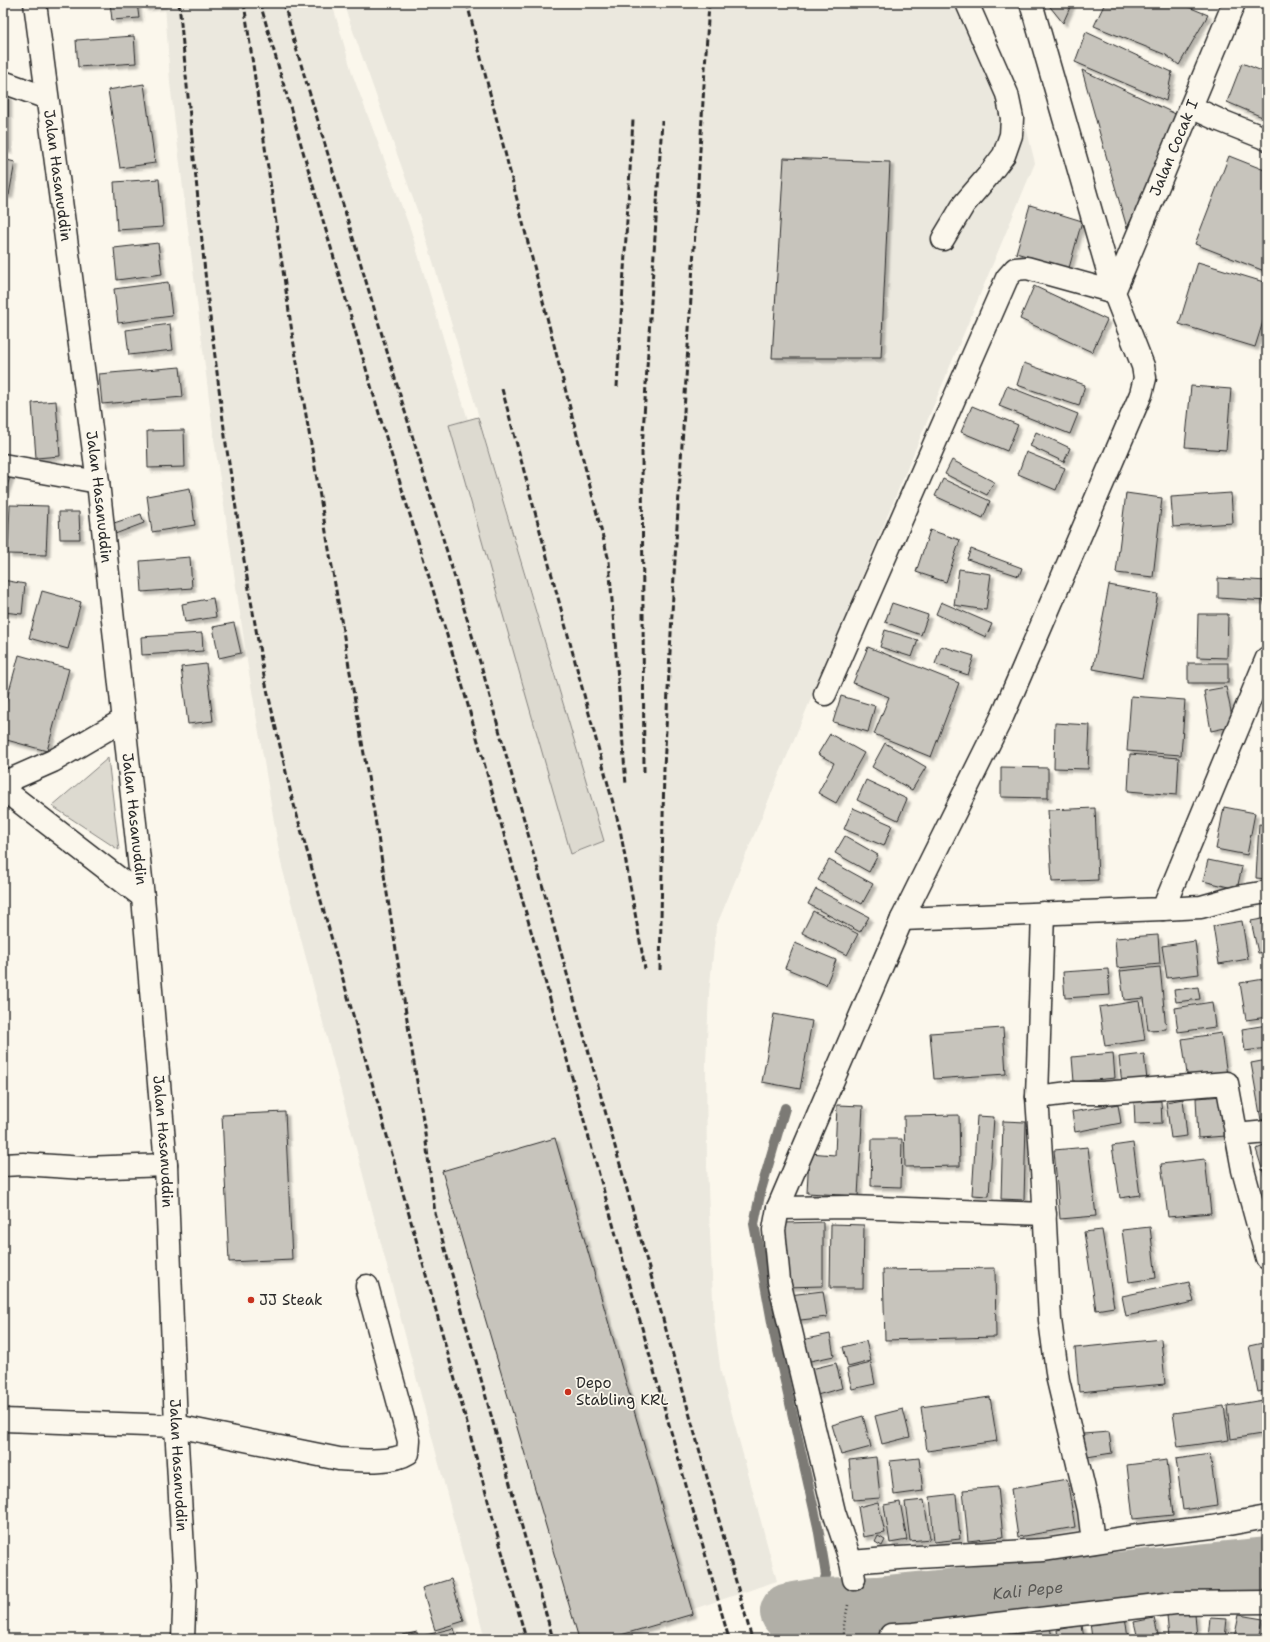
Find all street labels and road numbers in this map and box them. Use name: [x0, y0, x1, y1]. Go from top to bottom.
street label: Jalan Cocak I: [1145, 96, 1203, 199]
street label: Jalan Hasanuddin: [39, 108, 76, 243]
street label: Jalan Hasanuddin: [81, 430, 117, 564]
street label: Jalan Hasanuddin: [117, 752, 152, 886]
street label: Jalan Hasanuddin: [148, 1075, 178, 1208]
street label: Jalan Hasanuddin: [165, 1399, 192, 1532]

